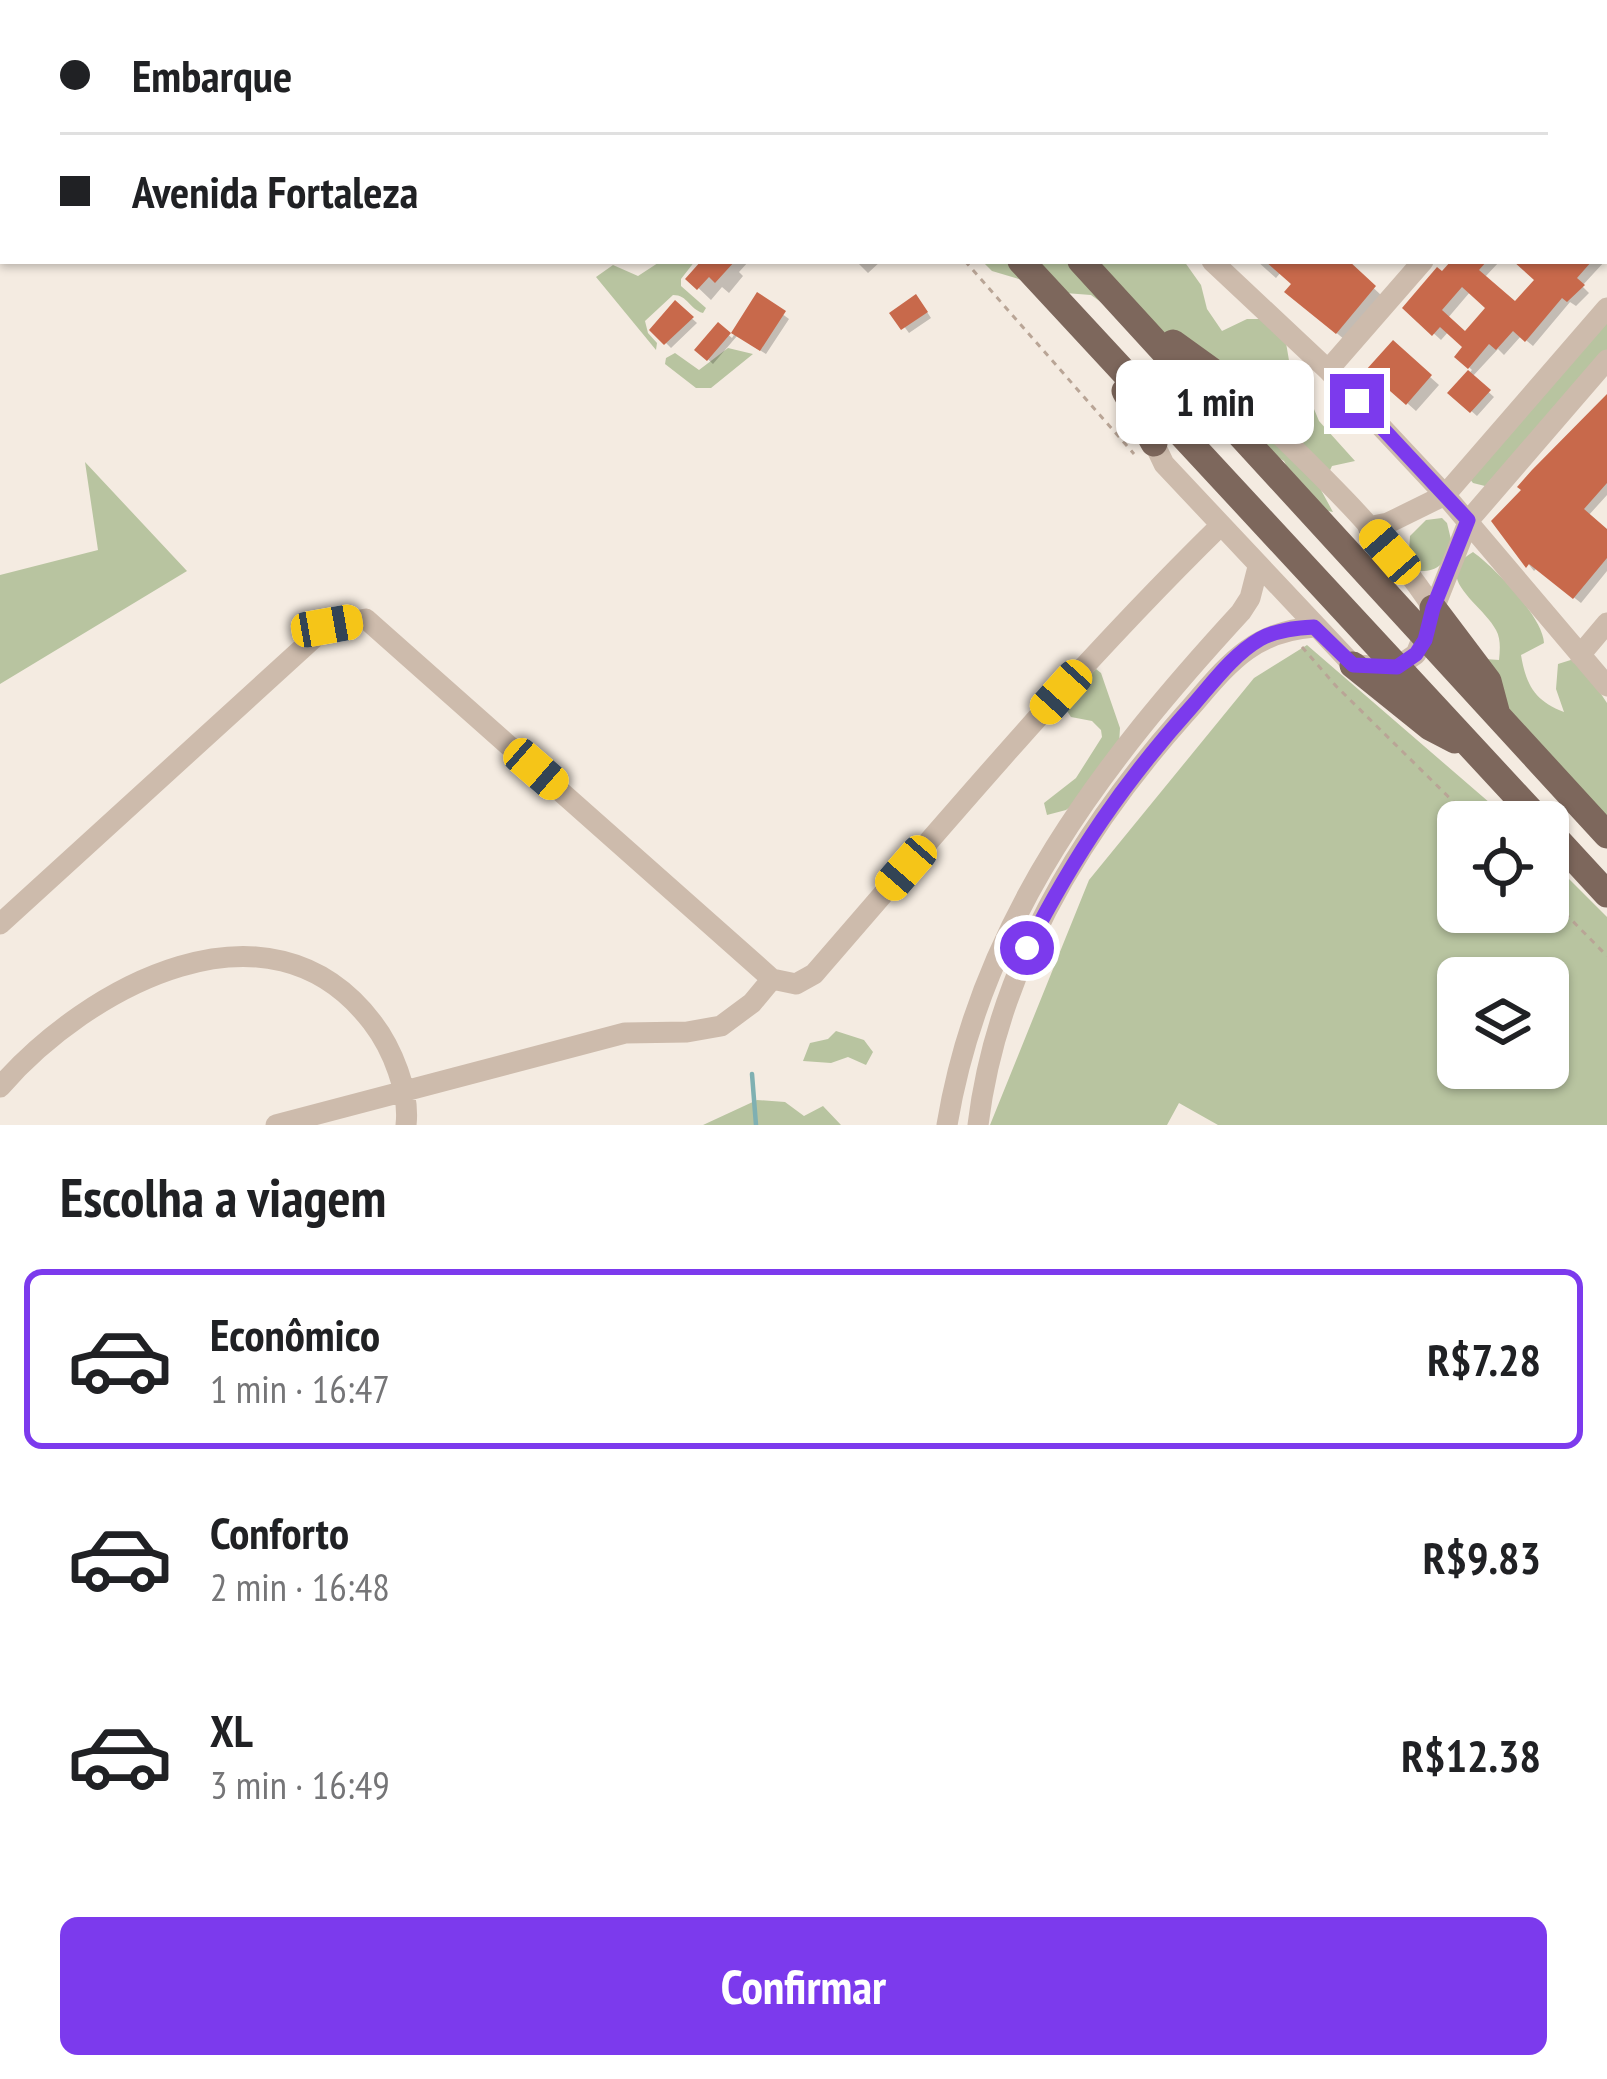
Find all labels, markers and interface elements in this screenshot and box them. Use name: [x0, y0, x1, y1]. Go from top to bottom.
text: Embarque: [132, 46, 292, 104]
text: Avenida Fortaleza: [132, 162, 418, 220]
callout: 1 min: [1117, 359, 1315, 443]
route end: [1330, 374, 1384, 428]
text: 1 min: [1176, 376, 1254, 427]
car: [1353, 513, 1427, 591]
car: [288, 602, 366, 650]
car: [1024, 653, 1098, 731]
car: [497, 732, 575, 806]
map controls: [1437, 801, 1569, 1089]
button: locate: [1437, 801, 1569, 933]
car: [869, 829, 943, 907]
route start: [1000, 921, 1054, 975]
button: layers: [1437, 957, 1569, 1089]
text: Escolha a viagem: [60, 1162, 386, 1232]
icon: car: [66, 1305, 174, 1413]
text: Econômico: [210, 1305, 380, 1363]
text: R$7.28: [1427, 1330, 1541, 1388]
text: 1 min · 16:47: [210, 1363, 390, 1414]
icon: car: [66, 1503, 174, 1611]
text: Conforto: [210, 1503, 349, 1561]
text: R$9.83: [1423, 1528, 1541, 1586]
text: 2 min · 16:48: [210, 1561, 390, 1612]
icon: car: [66, 1701, 174, 1809]
text: XL: [210, 1701, 253, 1759]
text: R$12.38: [1401, 1726, 1541, 1784]
text: 3 min · 16:49: [210, 1759, 390, 1810]
button: Confirmar: [60, 1917, 1547, 2055]

